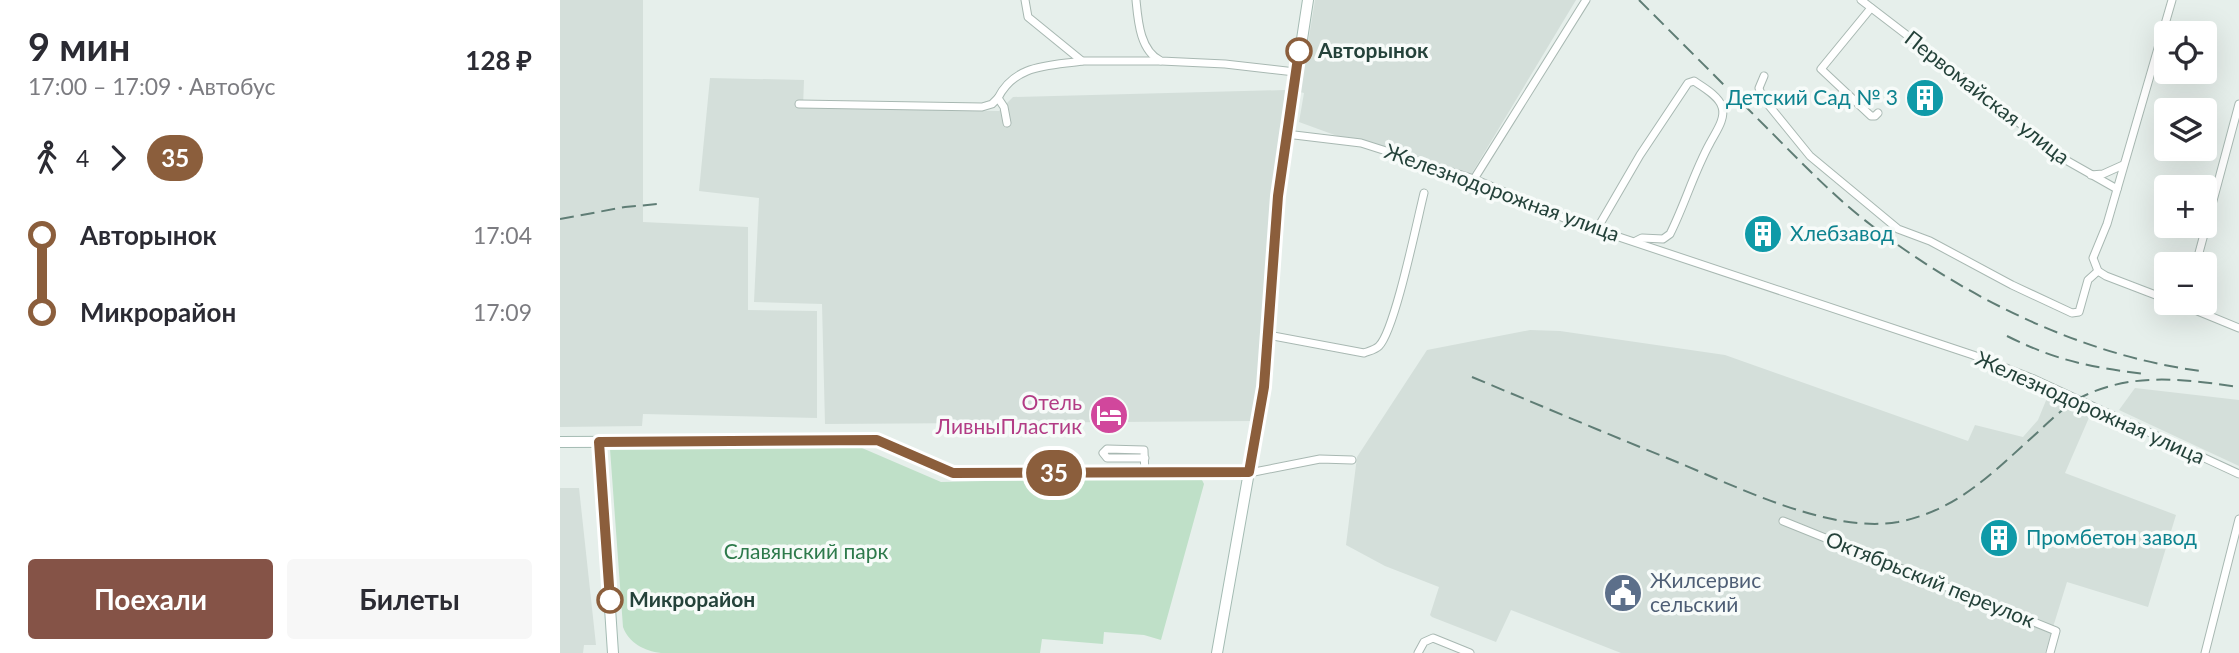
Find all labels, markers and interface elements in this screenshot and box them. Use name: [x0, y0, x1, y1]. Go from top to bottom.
map controls: [2154, 21, 2217, 315]
button: locate: [2154, 21, 2217, 84]
text: 9 мин: [28, 23, 130, 69]
street label: Первомайская улица: [1901, 25, 2075, 169]
place label: Авторынок: [1317, 37, 1429, 62]
marker: Авторынок: [1286, 38, 1312, 64]
text: 128 ₽: [465, 44, 532, 76]
text: 17:00 – 17:09 · Автобус: [28, 72, 276, 100]
building icon: Детский Сад № 3: [1904, 77, 1946, 119]
place label: Детский Сад № 3: [1726, 84, 1898, 109]
button: layers: [2154, 98, 2217, 161]
street label: Железнодорожная улица: [1382, 137, 1623, 246]
icon: walk: [28, 139, 66, 177]
icon: forward: [99, 139, 137, 177]
text: 35: [161, 143, 189, 172]
text: 4: [76, 144, 89, 172]
button: +: [2154, 175, 2217, 238]
building icon: Хлебзавод: [1742, 213, 1784, 255]
text: Авторынок: [80, 219, 217, 251]
place label: Хлебзавод: [1790, 220, 1894, 245]
text: 17:04: [473, 221, 532, 249]
button: −: [2154, 252, 2217, 315]
text: Микрорайон: [80, 296, 236, 328]
text: 17:09: [473, 298, 532, 326]
street label: Железнодорожная улица: [1972, 345, 2209, 468]
place label: Отель ЛивныПластик: [935, 389, 1082, 438]
hotel icon: Отель ЛивныПластик: [1088, 394, 1130, 436]
line badge: 35: [1022, 450, 1086, 496]
text: 35: [1040, 458, 1068, 487]
building icon: Промбетон завод: [1978, 517, 2020, 559]
place label: Промбетон завод: [2026, 524, 2197, 549]
street label: Октябрьский переулок: [1823, 525, 2039, 632]
park label: Славянский парк: [724, 538, 888, 563]
button: Поехали: [28, 559, 273, 639]
button: Билеты: [287, 559, 532, 639]
place label: Жилсервис сельский: [1650, 567, 1761, 616]
public building icon: Жилсервис сельский: [1602, 572, 1644, 614]
place label: Микрорайон: [629, 586, 755, 611]
marker: Микрорайон: [597, 587, 623, 613]

